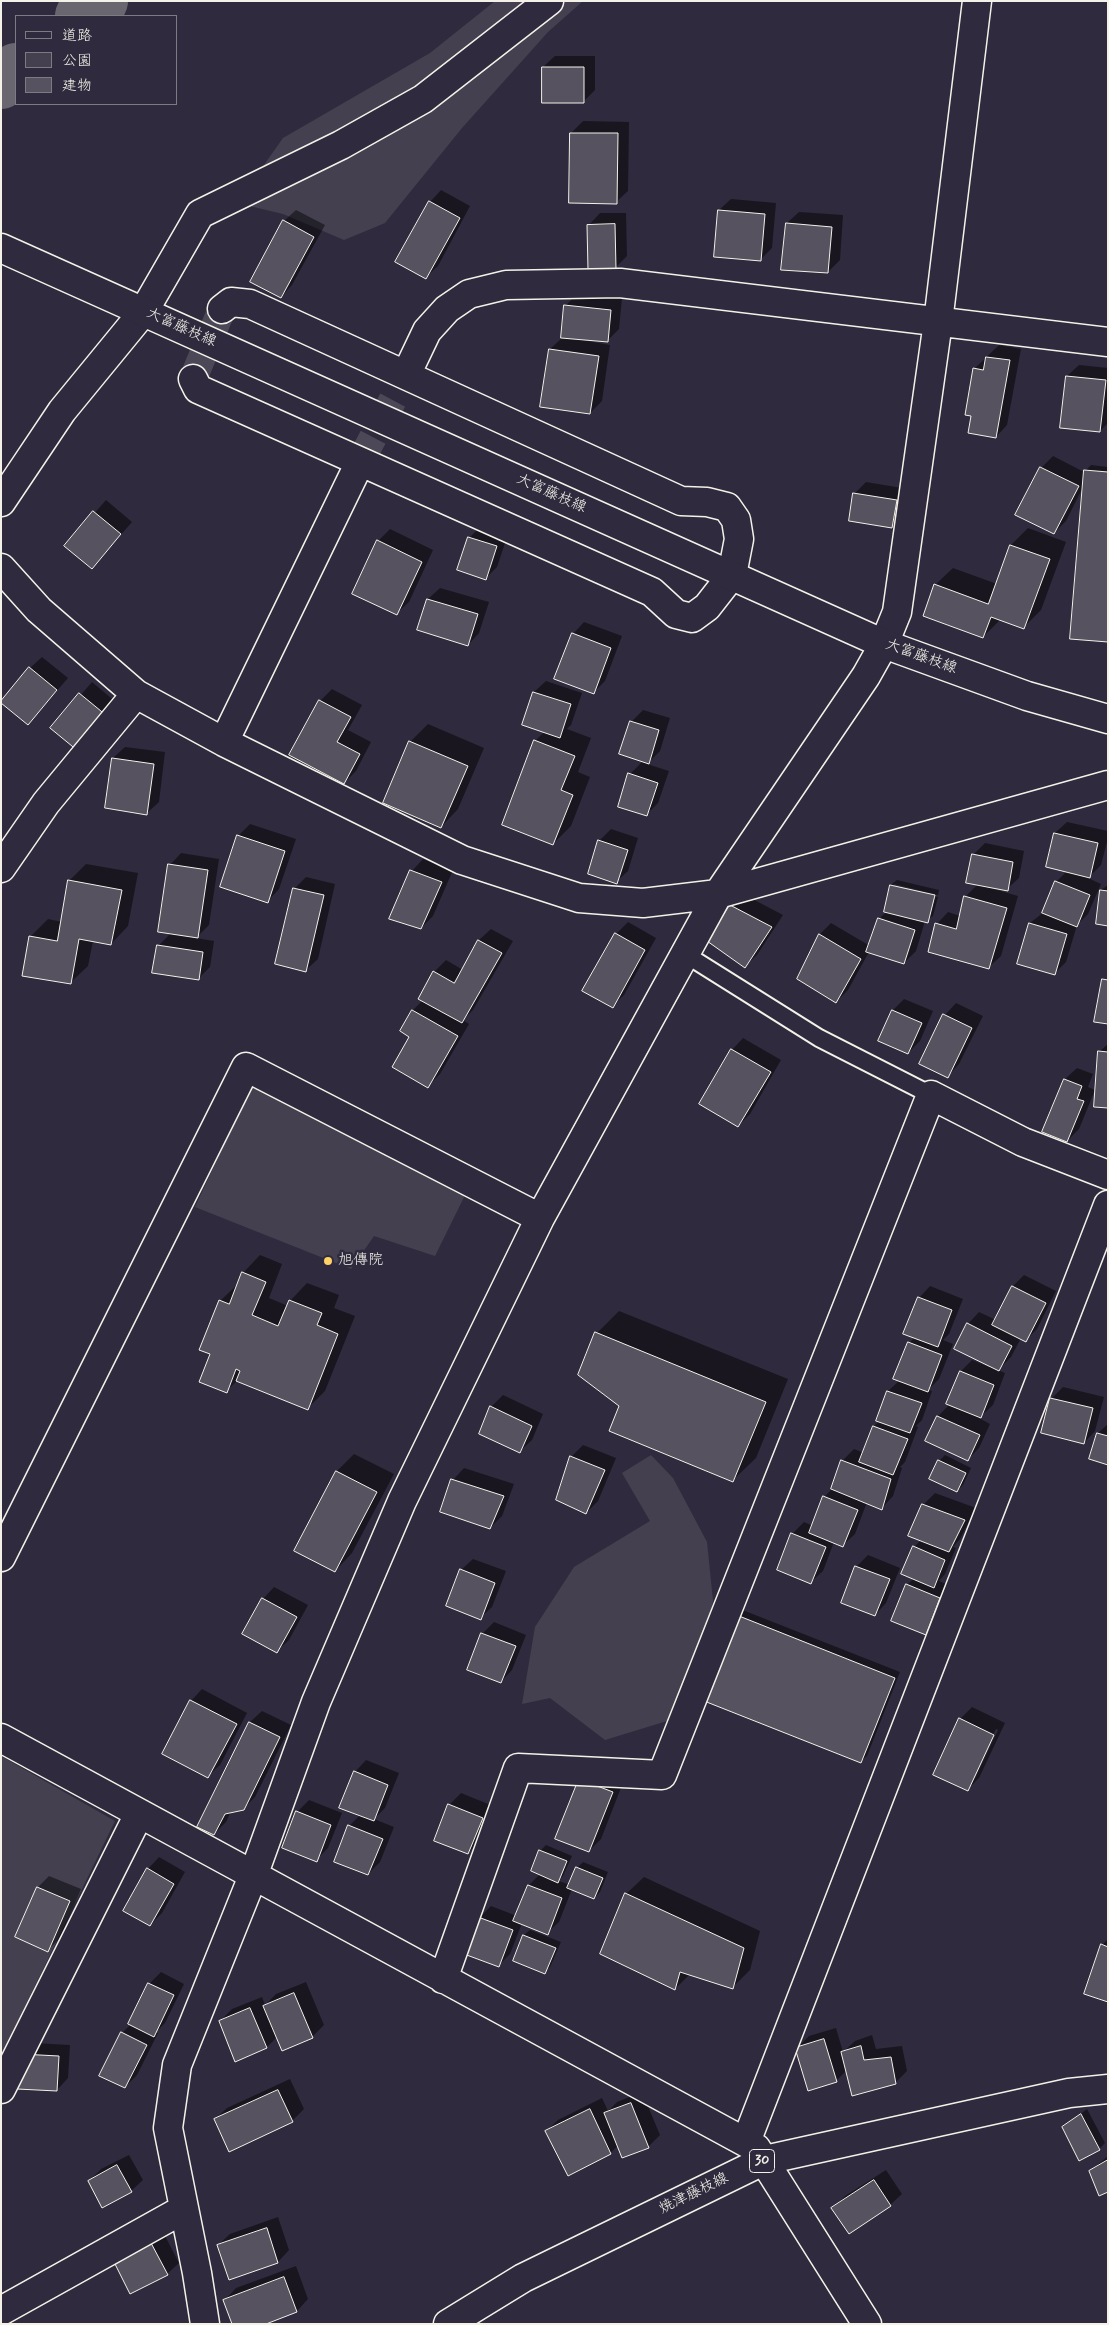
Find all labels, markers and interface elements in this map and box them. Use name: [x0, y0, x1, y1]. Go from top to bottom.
legend: [15, 15, 178, 105]
text: 道路: [62, 26, 92, 46]
text: 公園: [62, 51, 92, 71]
text: 建物: [62, 76, 92, 96]
street label: 大富藤枝線: [143, 305, 219, 351]
street label: 大富藤枝線: [513, 471, 589, 517]
street label: 大富藤枝線: [883, 636, 959, 678]
place label: 旭傳院: [338, 1252, 383, 1270]
marker: 旭傳院: [322, 1255, 334, 1267]
road number: 30: [750, 2150, 774, 2172]
street label: 焼津藤枝線: [656, 2169, 732, 2219]

